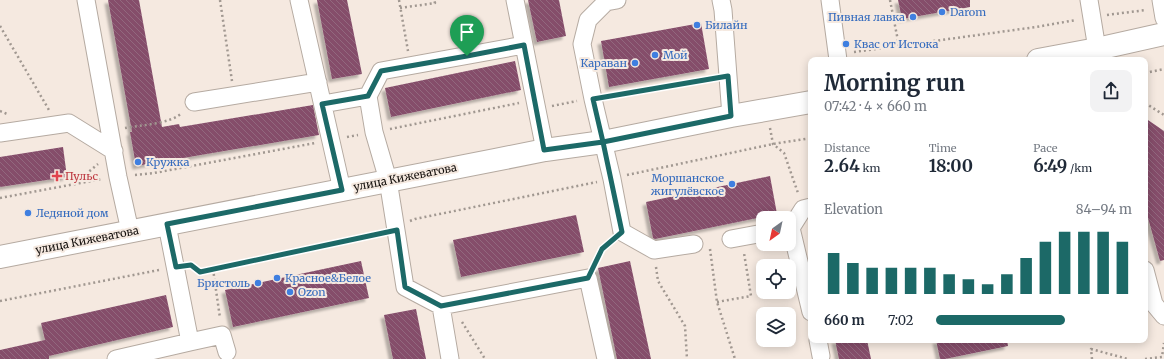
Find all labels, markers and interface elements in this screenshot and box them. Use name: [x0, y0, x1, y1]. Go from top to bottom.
place label: Darom: [950, 5, 986, 19]
marker: Darom: [937, 7, 947, 17]
place label: Пивная лавка: [828, 10, 905, 24]
marker: Пивная лавка: [908, 12, 918, 22]
pin: [450, 15, 484, 56]
place label: Билайн: [705, 18, 748, 32]
marker: Билайн: [692, 20, 702, 30]
icon: arrive: [456, 21, 478, 43]
place label: Квас от Истока: [854, 37, 938, 51]
marker: Квас от Истока: [841, 39, 851, 49]
place label: Мой: [663, 48, 688, 62]
marker: Мой: [650, 50, 660, 60]
place label: Караван: [580, 56, 627, 70]
marker: Караван: [630, 58, 640, 68]
text: Morning run: [824, 69, 965, 97]
button: share: [1090, 70, 1132, 112]
text: 07:42 · 4 × 660 m: [824, 98, 927, 115]
text: Distance: [824, 141, 870, 155]
text: Time: [929, 141, 957, 155]
text: Pace: [1033, 141, 1057, 155]
place label: Кружка: [146, 155, 190, 169]
text: 2.64: [824, 155, 860, 177]
text: 18:00: [929, 155, 973, 177]
text: 6:49: [1033, 155, 1067, 177]
marker: Кружка: [133, 157, 143, 167]
street label: улица Кижеватова: [352, 160, 458, 194]
text: km: [860, 161, 880, 175]
text: /km: [1067, 161, 1092, 175]
place label: Пульс: [65, 169, 98, 183]
marker: Пульс: [52, 171, 62, 181]
place label: Моршанское жигулёвское: [651, 171, 724, 198]
marker: Моршанское жигулёвское: [727, 179, 737, 189]
text: Elevation: [824, 201, 883, 218]
text: 84–94 m: [1076, 201, 1132, 218]
place label: Ледяной дом: [36, 206, 109, 220]
marker: Ледяной дом: [23, 208, 33, 218]
north arrow: [756, 211, 796, 251]
map controls: [756, 211, 796, 347]
street label: улица Кижеватова: [34, 223, 140, 257]
button: locate: [756, 259, 796, 299]
place label: Красное&Белое: [285, 271, 371, 285]
marker: Красное&Белое: [272, 273, 282, 283]
place label: Бристоль: [197, 276, 250, 290]
marker: Бристоль: [253, 278, 263, 288]
place label: Ozon: [298, 285, 326, 299]
marker: Ozon: [285, 287, 295, 297]
button: layers: [756, 307, 796, 347]
text: 660 m: [824, 312, 865, 329]
text: 7:02: [888, 312, 914, 329]

